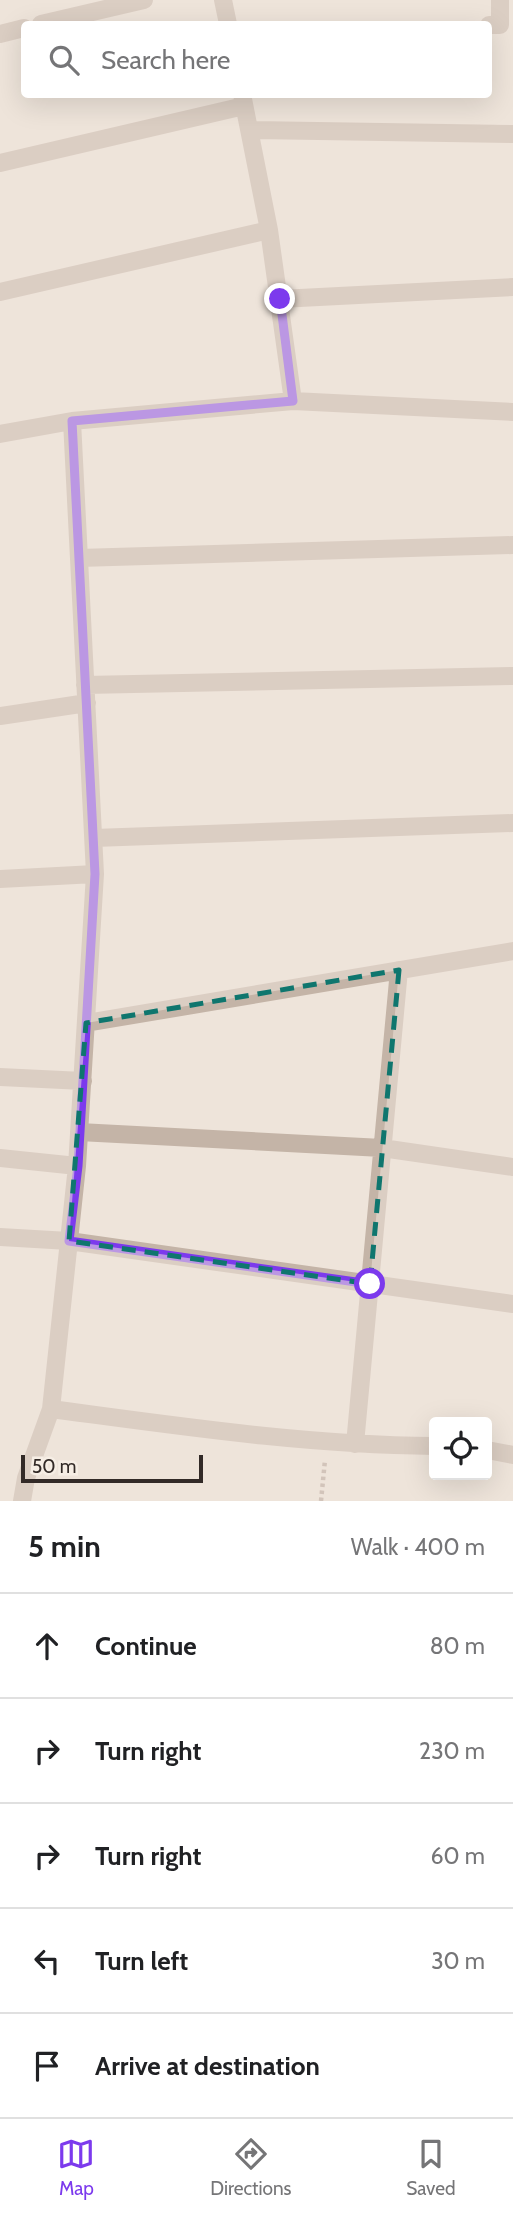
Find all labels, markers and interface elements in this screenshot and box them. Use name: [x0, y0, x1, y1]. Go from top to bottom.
search box: [21, 21, 492, 98]
icon: search: [45, 41, 83, 79]
text: Search here: [101, 44, 230, 76]
route end: [264, 283, 295, 314]
route start: [354, 1268, 385, 1299]
map controls: [429, 1417, 492, 1480]
button: locate: [429, 1417, 492, 1480]
scale bar: [21, 1452, 203, 1484]
text: 50 m: [32, 1455, 76, 1478]
text: 5 min: [28, 1528, 101, 1565]
text: Walk · 400 m: [351, 1533, 485, 1561]
icon: ahead: [28, 1627, 66, 1665]
text: Continue: [95, 1630, 197, 1662]
text: 80 m: [430, 1632, 485, 1660]
icon: right: [28, 1732, 66, 1770]
text: Turn right: [95, 1735, 201, 1767]
text: 230 m: [419, 1737, 485, 1765]
icon: right: [28, 1837, 66, 1875]
text: Turn right: [95, 1840, 201, 1872]
text: 60 m: [431, 1842, 485, 1870]
icon: left: [28, 1942, 66, 1980]
text: Turn left: [95, 1945, 188, 1977]
text: 30 m: [431, 1947, 485, 1975]
icon: arrive: [28, 2047, 66, 2085]
text: Arrive at destination: [95, 2050, 320, 2082]
tab: Map: [57, 2135, 95, 2200]
tab: Directions: [210, 2135, 291, 2200]
tab: Saved: [406, 2135, 456, 2200]

